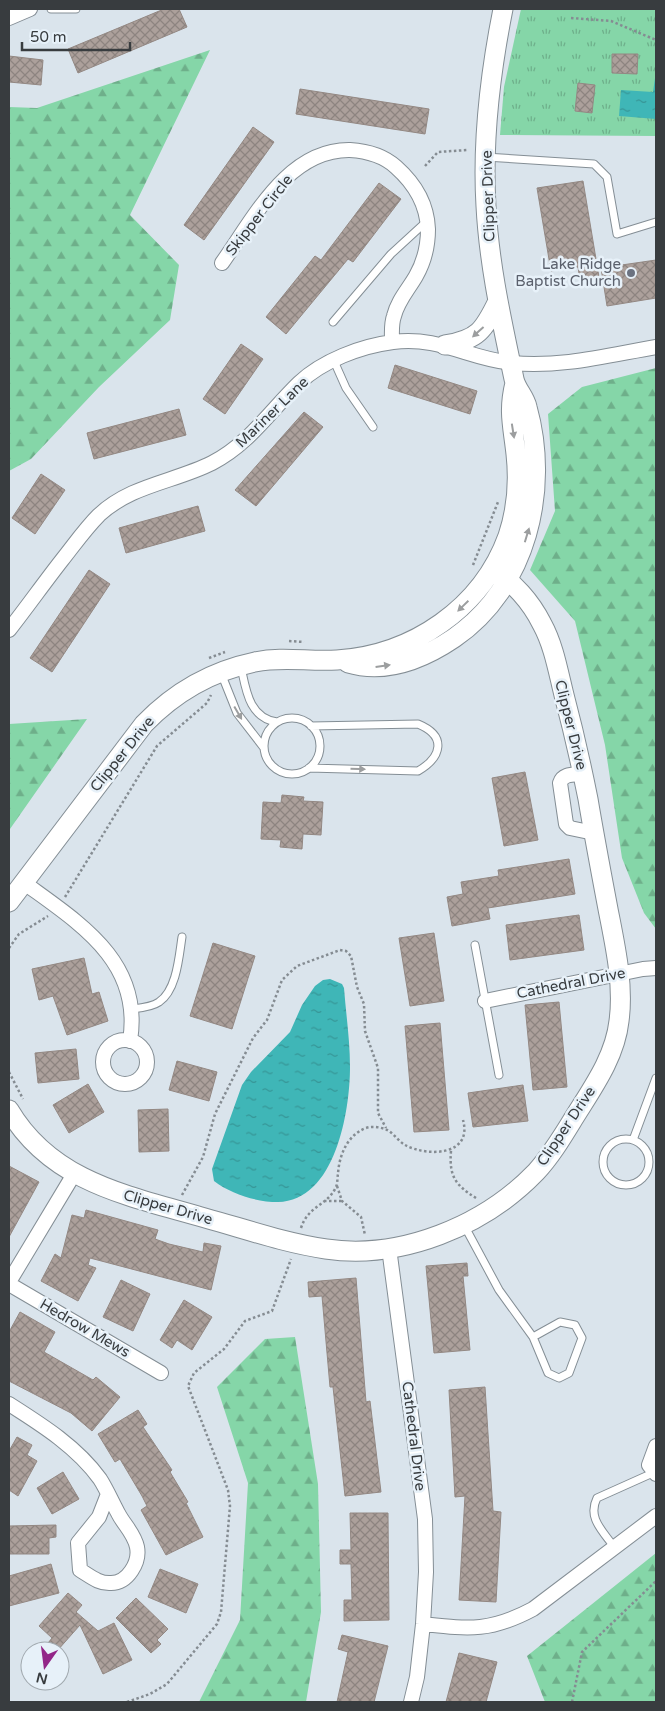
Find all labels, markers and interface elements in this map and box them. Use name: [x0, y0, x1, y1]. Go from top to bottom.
scale bar: [22, 20, 130, 52]
text: 50 m: [30, 28, 67, 46]
street label: Clipper Drive: [477, 150, 499, 242]
street label: Skipper Circle: [222, 171, 296, 259]
place label: Lake Ridge Baptist Church: [515, 255, 621, 290]
marker: Lake Ridge Baptist Church: [625, 267, 637, 279]
one-way arrow: [473, 326, 485, 338]
street label: Mariner Lane: [232, 373, 312, 451]
one-way arrow: [509, 423, 517, 439]
one-way arrow: [524, 527, 532, 542]
one-way arrow: [457, 600, 469, 612]
one-way arrow: [376, 662, 392, 670]
street label: Clipper Drive: [551, 678, 591, 772]
one-way arrow: [233, 707, 242, 720]
street label: Clipper Drive: [86, 713, 158, 795]
one-way arrow: [350, 766, 366, 774]
street label: Cathedral Drive: [515, 964, 627, 1002]
street label: Clipper Drive: [533, 1083, 599, 1169]
street label: Clipper Drive: [121, 1186, 215, 1228]
street label: Hedrow Mews: [37, 1295, 133, 1361]
street label: Cathedral Drive: [398, 1380, 430, 1492]
north arrow: [20, 1641, 70, 1691]
text: N: [34, 1669, 49, 1688]

